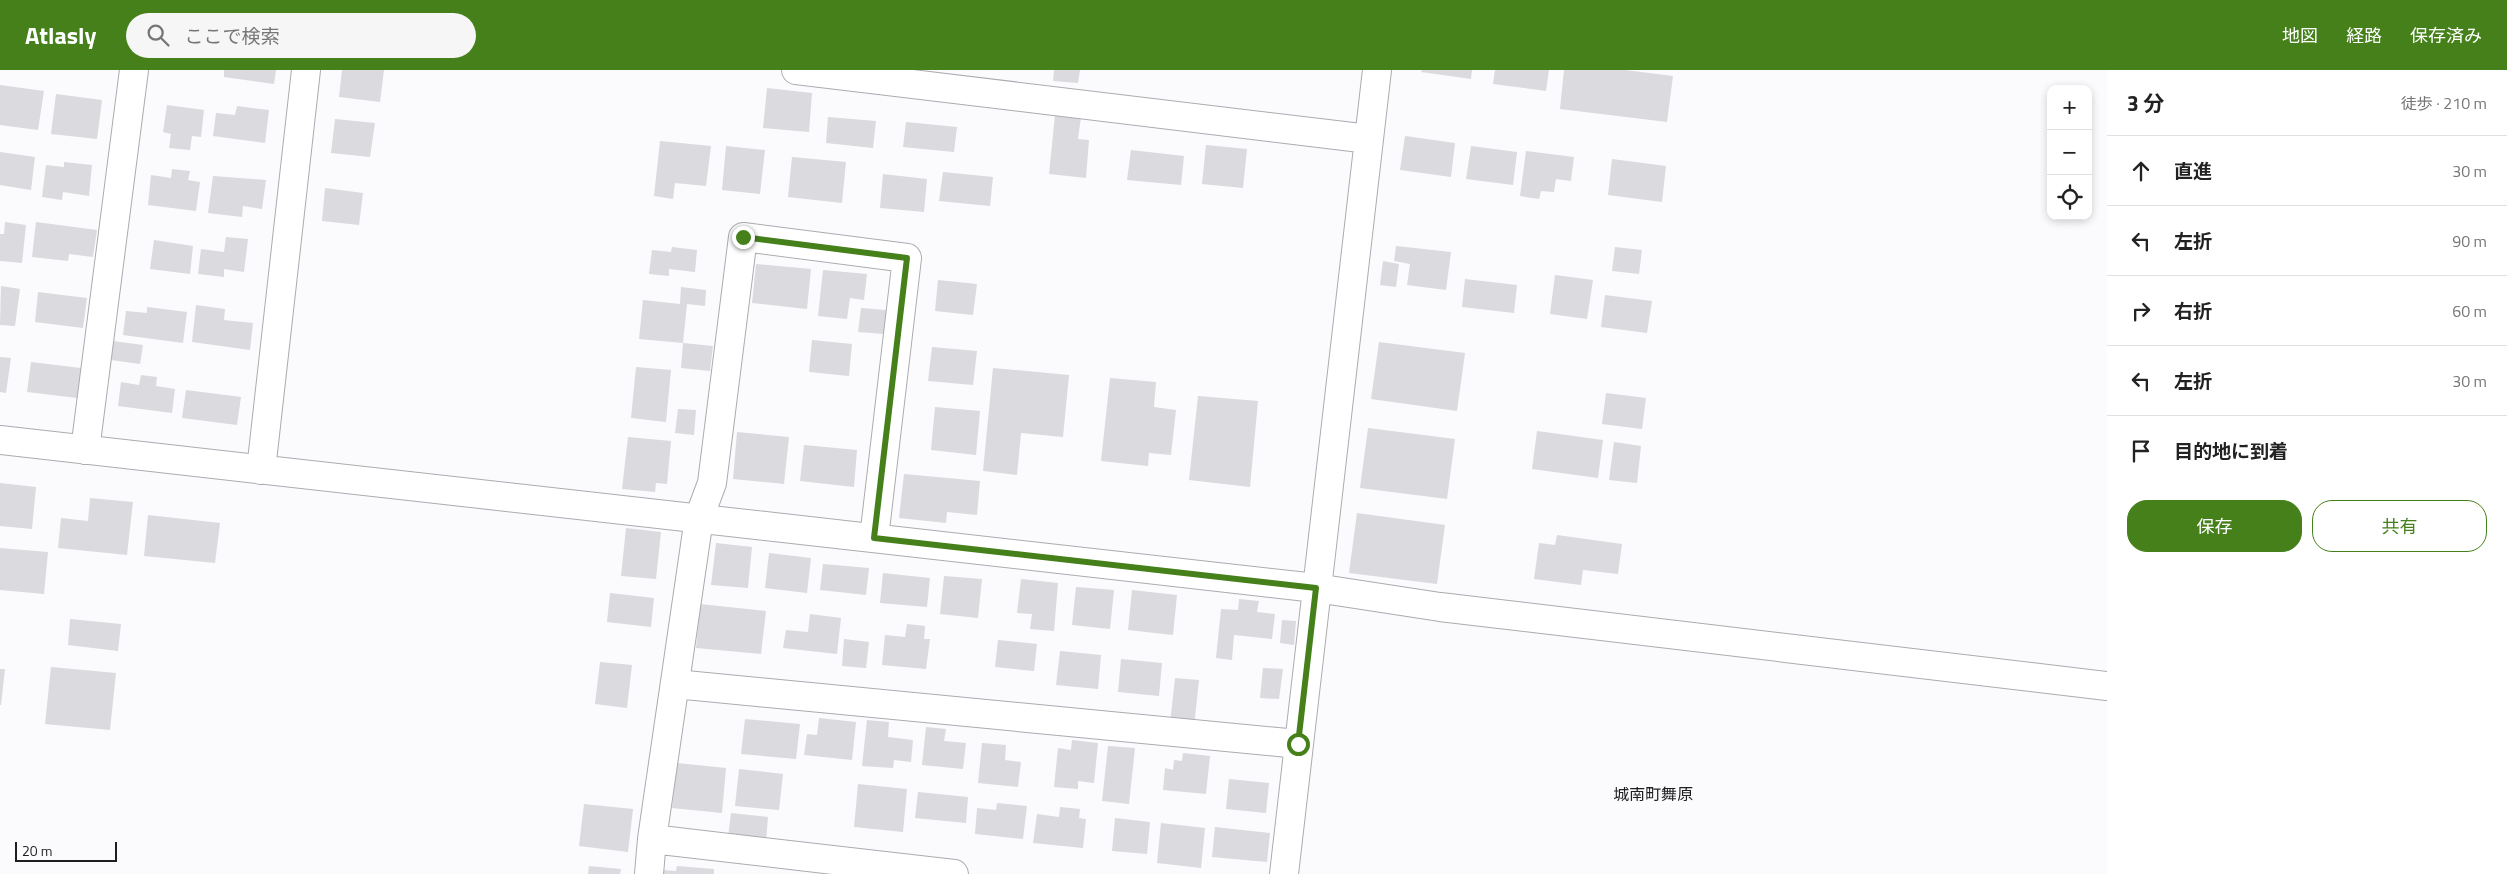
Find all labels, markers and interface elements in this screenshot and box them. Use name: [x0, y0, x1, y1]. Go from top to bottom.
search box: [126, 13, 476, 58]
text: Atlasly: [25, 17, 96, 53]
icon: search: [144, 21, 172, 49]
text: ここで検索: [184, 21, 280, 50]
text: 地図: [2282, 22, 2318, 49]
text: 経路: [2346, 22, 2382, 49]
text: 保存済み: [2410, 22, 2482, 49]
map controls: [2047, 85, 2092, 220]
button: +: [2047, 85, 2092, 130]
text: 3 分: [2127, 87, 2164, 119]
text: 徒歩 · 210 m: [2401, 91, 2487, 115]
button: −: [2047, 130, 2092, 175]
text: 直進: [2174, 156, 2212, 185]
icon: ahead: [2127, 157, 2155, 185]
text: 30 m: [2452, 159, 2487, 183]
button: locate: [2047, 175, 2092, 220]
route end: [732, 226, 755, 249]
text: 左折: [2174, 226, 2212, 255]
icon: left: [2127, 227, 2155, 255]
text: 90 m: [2452, 229, 2487, 253]
text: 右折: [2174, 296, 2212, 325]
icon: right: [2127, 297, 2155, 325]
text: 60 m: [2452, 299, 2487, 323]
text: 左折: [2174, 366, 2212, 395]
icon: left: [2127, 367, 2155, 395]
text: 30 m: [2452, 369, 2487, 393]
text: 目的地に到着: [2174, 436, 2288, 465]
icon: arrive: [2127, 437, 2155, 465]
button: 保存: [2127, 500, 2302, 552]
button: 共有: [2312, 500, 2487, 552]
route start: [1287, 733, 1310, 756]
district label: 城南町舞原: [1613, 782, 1693, 806]
scale bar: [15, 839, 118, 862]
text: 20 m: [22, 840, 52, 861]

